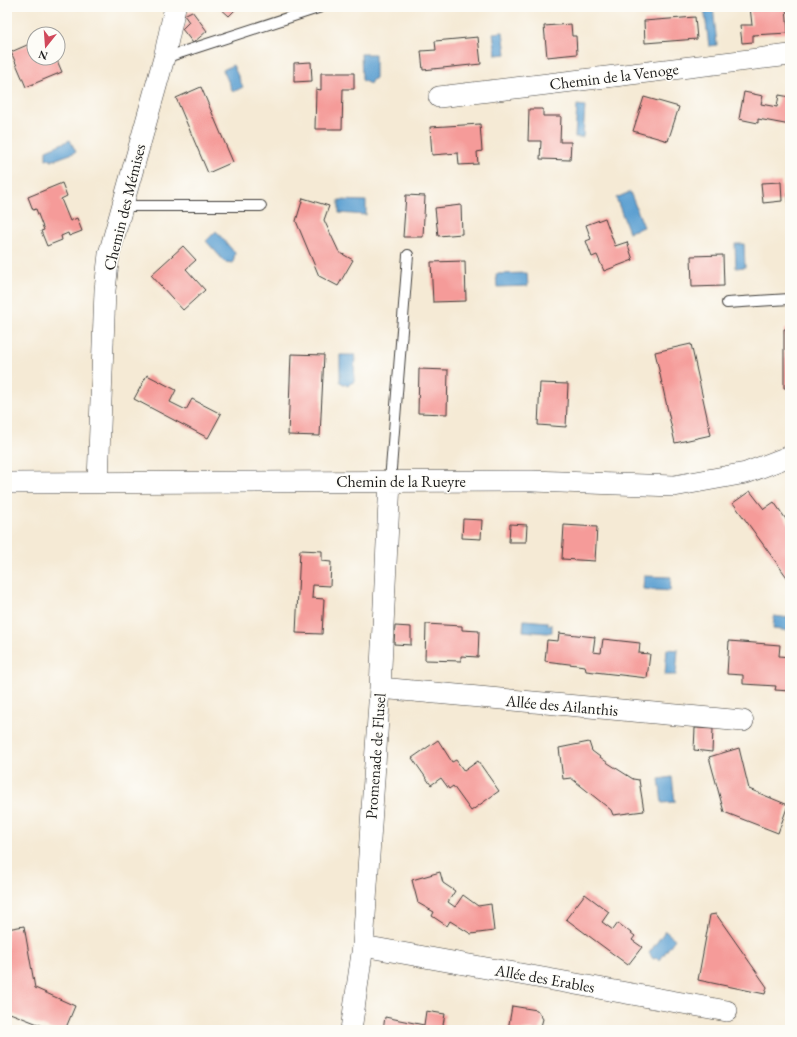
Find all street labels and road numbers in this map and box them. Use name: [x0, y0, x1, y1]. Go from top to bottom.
street label: Chemin de la Venoge: [548, 58, 680, 95]
street label: Chemin des Mémises: [99, 142, 150, 273]
street label: Chemin de la Rueyre: [336, 471, 466, 492]
street label: Allée des Ailanthis: [504, 690, 619, 721]
street label: Promenade de Flusel: [361, 692, 390, 820]
street label: Allée des Erables: [492, 959, 596, 998]

